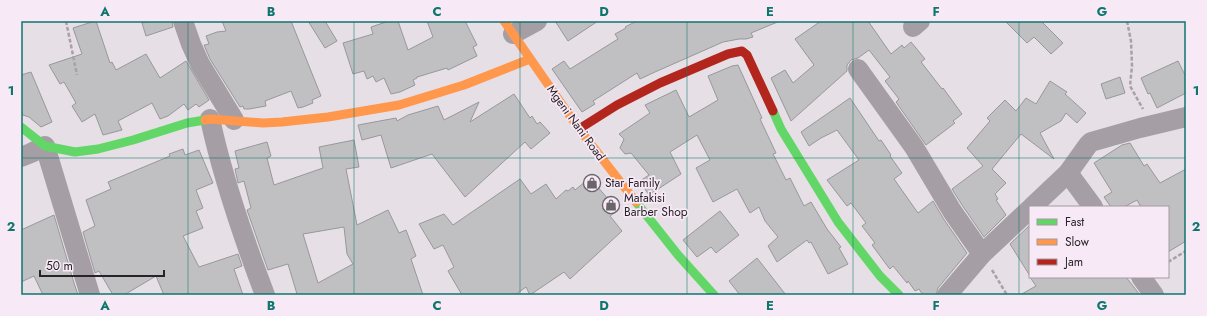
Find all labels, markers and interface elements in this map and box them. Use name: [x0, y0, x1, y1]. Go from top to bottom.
text: A: [99, 2, 110, 21]
text: B: [267, 2, 276, 21]
text: C: [432, 2, 442, 21]
text: D: [599, 2, 609, 21]
text: E: [766, 2, 774, 21]
text: F: [932, 2, 940, 21]
text: G: [1097, 2, 1108, 21]
text: 1: [8, 81, 14, 100]
street label: Mgeni Nani Road: [542, 81, 610, 165]
text: 1: [1193, 81, 1199, 100]
shop icon: Star Family: [582, 173, 602, 193]
place label: Star Family: [605, 174, 661, 192]
place label: Mafakisi Barber Shop: [624, 189, 688, 221]
shop icon: Mafakisi Barber Shop: [601, 195, 621, 215]
legend: [1029, 206, 1169, 278]
text: Fast: [1065, 213, 1084, 231]
text: 2: [7, 217, 15, 236]
text: 2: [1192, 217, 1200, 236]
text: Slow: [1065, 233, 1090, 251]
scale bar: [40, 252, 164, 278]
text: Jam: [1063, 253, 1083, 271]
text: 50 m: [46, 257, 73, 275]
text: A: [99, 296, 110, 315]
text: B: [267, 296, 276, 315]
text: C: [432, 296, 442, 315]
text: D: [599, 296, 609, 315]
text: E: [766, 296, 774, 315]
text: F: [932, 296, 940, 315]
text: G: [1097, 296, 1108, 315]

